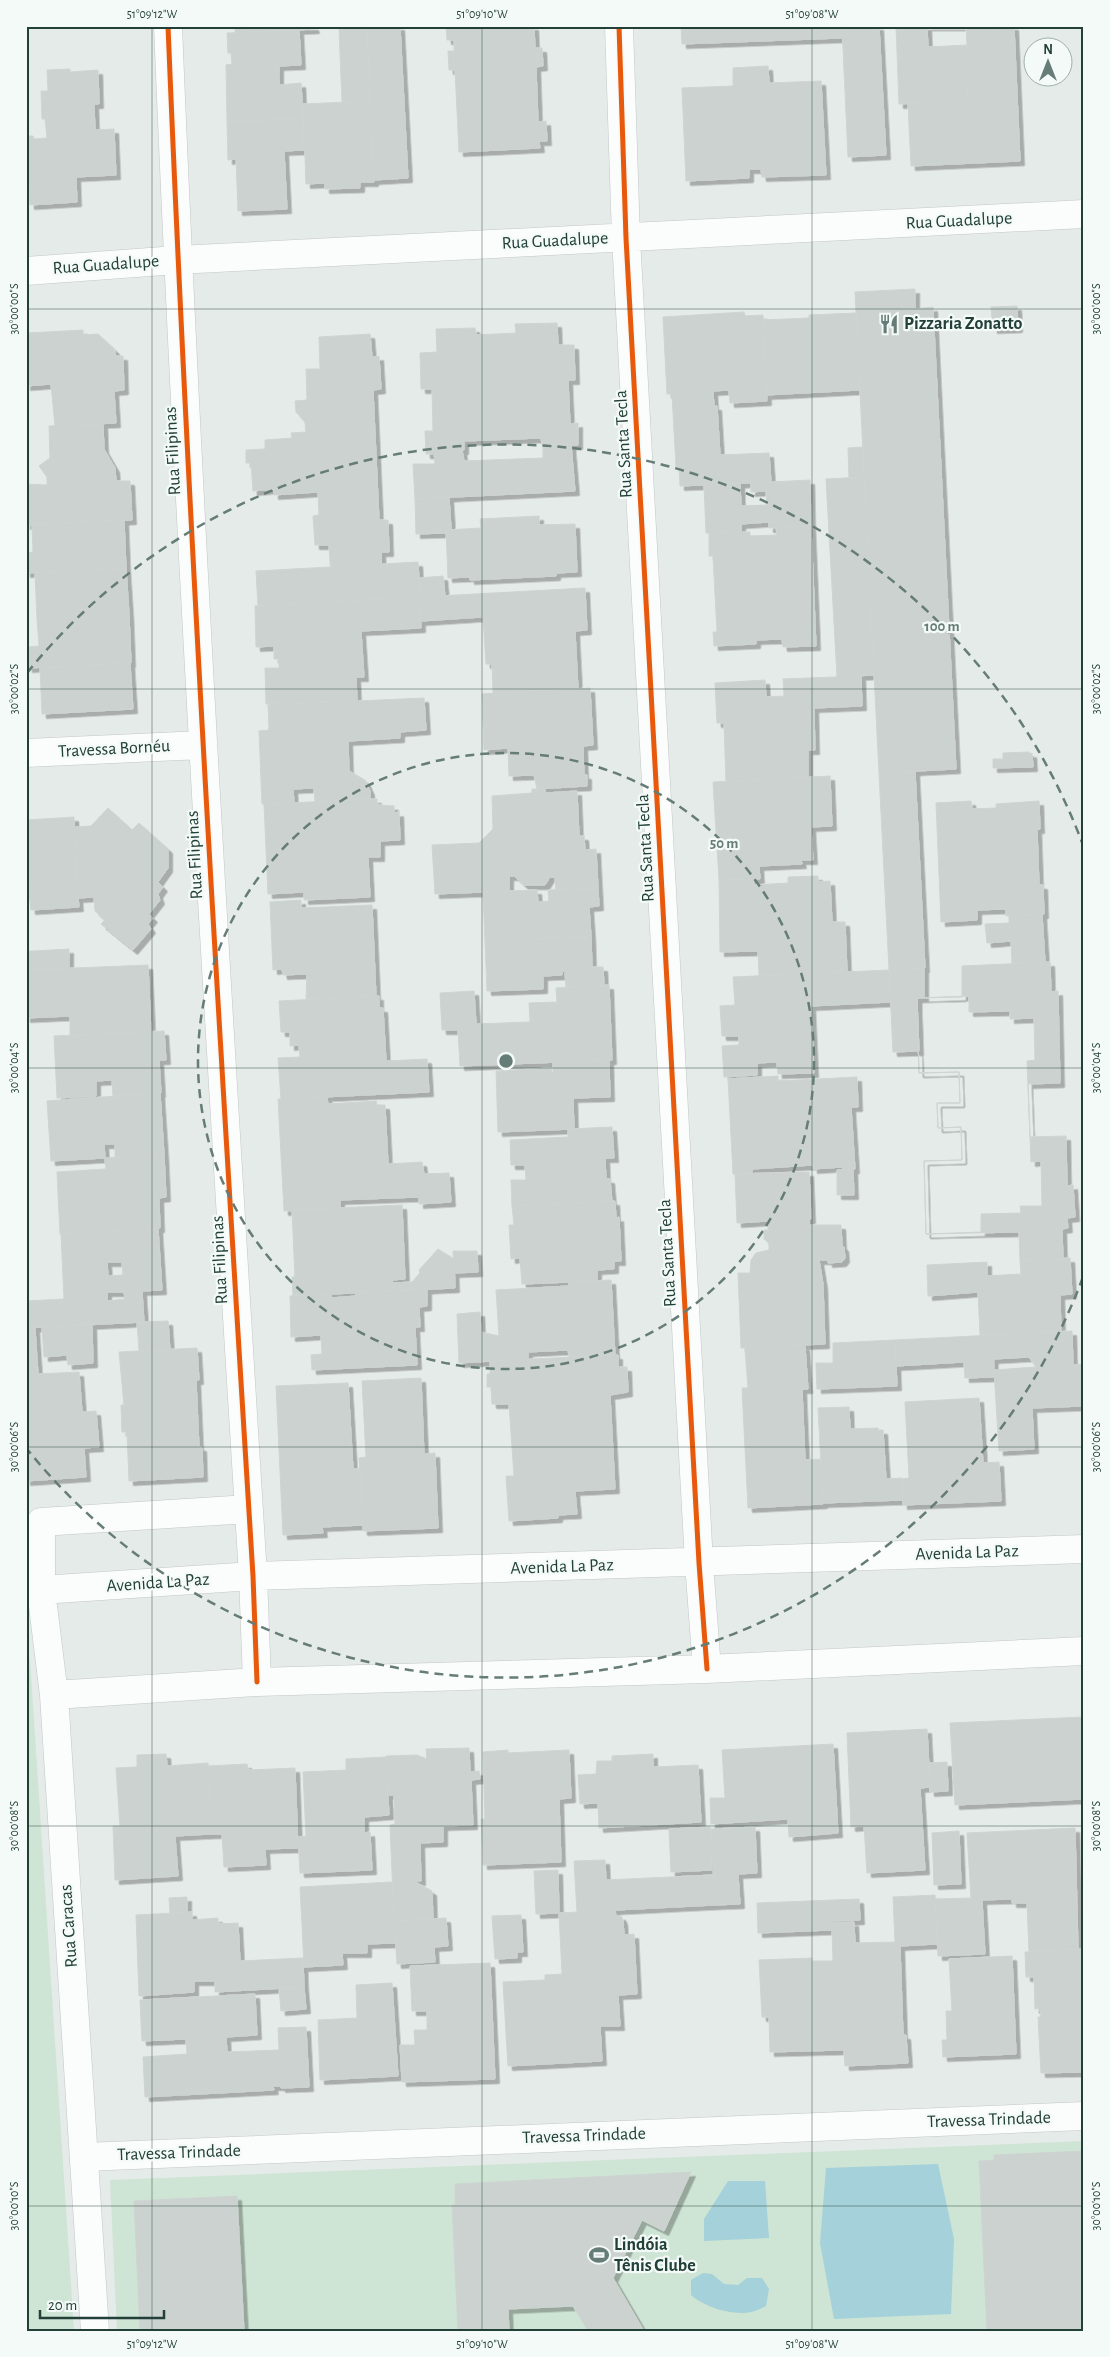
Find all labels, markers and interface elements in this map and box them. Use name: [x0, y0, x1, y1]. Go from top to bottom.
text: 51°09'12"W: [127, 8, 178, 20]
text: 51°09'10"W: [456, 8, 508, 20]
text: 51°09'08"W: [786, 8, 839, 20]
north arrow: [1022, 38, 1072, 88]
text: N: [1043, 43, 1053, 57]
street label: Rua Guadalupe: [905, 209, 1013, 233]
street label: Rua Guadalupe: [501, 229, 609, 253]
street label: Rua Guadalupe: [52, 252, 160, 278]
text: 30°00'00"S: [8, 283, 20, 335]
text: 30°00'00"S: [1090, 283, 1102, 335]
restaurant icon: Pizzaria Zonatto: [878, 313, 900, 335]
place label: Pizzaria Zonatto: [904, 315, 1022, 333]
street label: Rua Santa Tecla: [612, 389, 636, 499]
street label: Rua Filipinas: [162, 406, 184, 496]
text: 100 m: [924, 619, 960, 634]
text: 30°00'02"S: [8, 664, 20, 714]
text: 30°00'02"S: [1090, 664, 1102, 714]
street label: Travessa Bornéu: [57, 737, 171, 761]
street label: Rua Santa Tecla: [634, 793, 658, 903]
street label: Rua Filipinas: [184, 810, 206, 900]
text: 50 m: [710, 836, 738, 851]
text: 30°00'04"S: [8, 1042, 20, 1093]
text: 30°00'04"S: [1090, 1042, 1102, 1093]
centre of rings: [497, 1052, 515, 1070]
street label: Rua Santa Tecla: [656, 1198, 680, 1308]
street label: Rua Filipinas: [209, 1215, 231, 1305]
text: 30°00'06"S: [8, 1421, 20, 1472]
text: 30°00'06"S: [1090, 1421, 1102, 1472]
street label: Avenida La Paz: [915, 1542, 1019, 1564]
street label: Avenida La Paz: [510, 1556, 614, 1578]
street label: Avenida La Paz: [106, 1570, 210, 1596]
text: 30°00'08"S: [8, 1800, 20, 1851]
text: 30°00'08"S: [1090, 1800, 1102, 1851]
street label: Rua Caracas: [57, 1884, 81, 1968]
street label: Travessa Trindade: [927, 2109, 1051, 2131]
street label: Travessa Trindade: [522, 2125, 646, 2147]
street label: Travessa Trindade: [117, 2142, 241, 2164]
text: 30°00'10"S: [8, 2181, 20, 2230]
text: 30°00'10"S: [1090, 2181, 1102, 2230]
place label: Lindóia Tênis Clube: [614, 2236, 696, 2275]
sports icon: Lindóia Tênis Clube: [588, 2244, 610, 2266]
scale bar: [40, 2287, 164, 2319]
text: 20 m: [48, 2298, 77, 2313]
text: 51°09'12"W: [127, 2338, 178, 2350]
text: 51°09'10"W: [456, 2338, 508, 2350]
text: 51°09'08"W: [786, 2338, 839, 2350]

